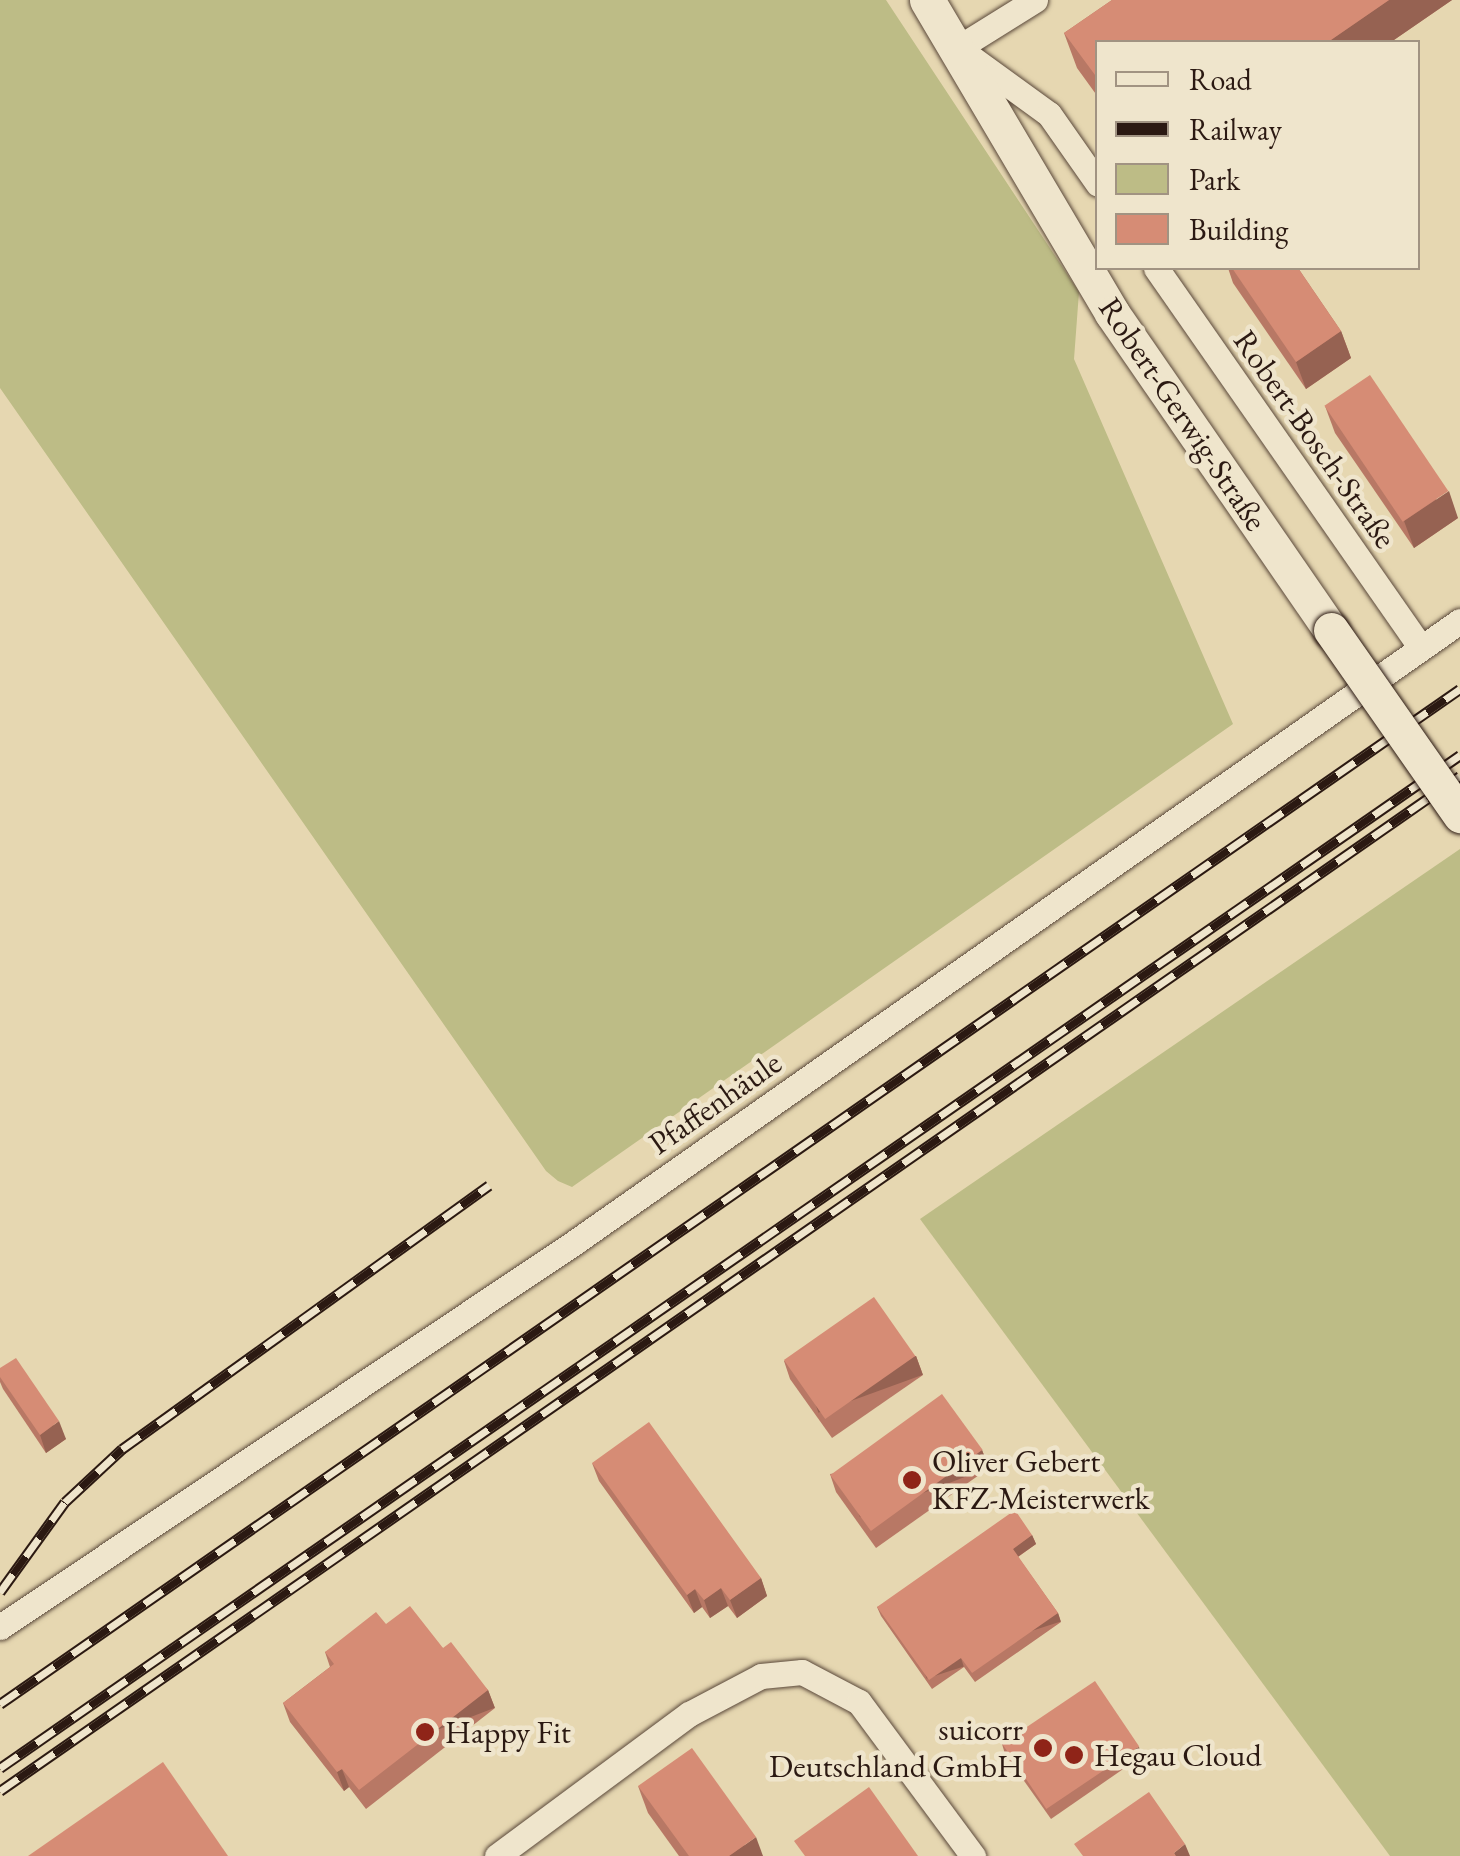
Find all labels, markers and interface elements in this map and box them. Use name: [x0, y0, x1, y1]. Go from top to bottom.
legend: [1095, 40, 1420, 270]
text: Road: [1189, 60, 1252, 99]
text: Railway: [1189, 110, 1282, 149]
text: Park: [1189, 160, 1240, 199]
text: Building: [1189, 210, 1288, 249]
street label: Robert-Gerwig-Straße: [1091, 290, 1275, 538]
street label: Robert-Bosch-Straße: [1225, 323, 1405, 555]
street label: Pfaffenhäule: [641, 1043, 789, 1163]
place label: Oliver Gebert KFZ-Meisterwerk: [932, 1443, 1150, 1518]
marker: Oliver Gebert KFZ-Meisterwerk: [901, 1469, 923, 1491]
place label: suicorr Deutschland GmbH: [769, 1711, 1023, 1786]
place label: Happy Fit: [445, 1713, 571, 1751]
marker: Happy Fit: [414, 1721, 436, 1743]
place label: Hegau Cloud: [1094, 1736, 1262, 1774]
marker: suicorr Deutschland GmbH: [1032, 1737, 1054, 1759]
marker: Hegau Cloud: [1063, 1744, 1085, 1766]

